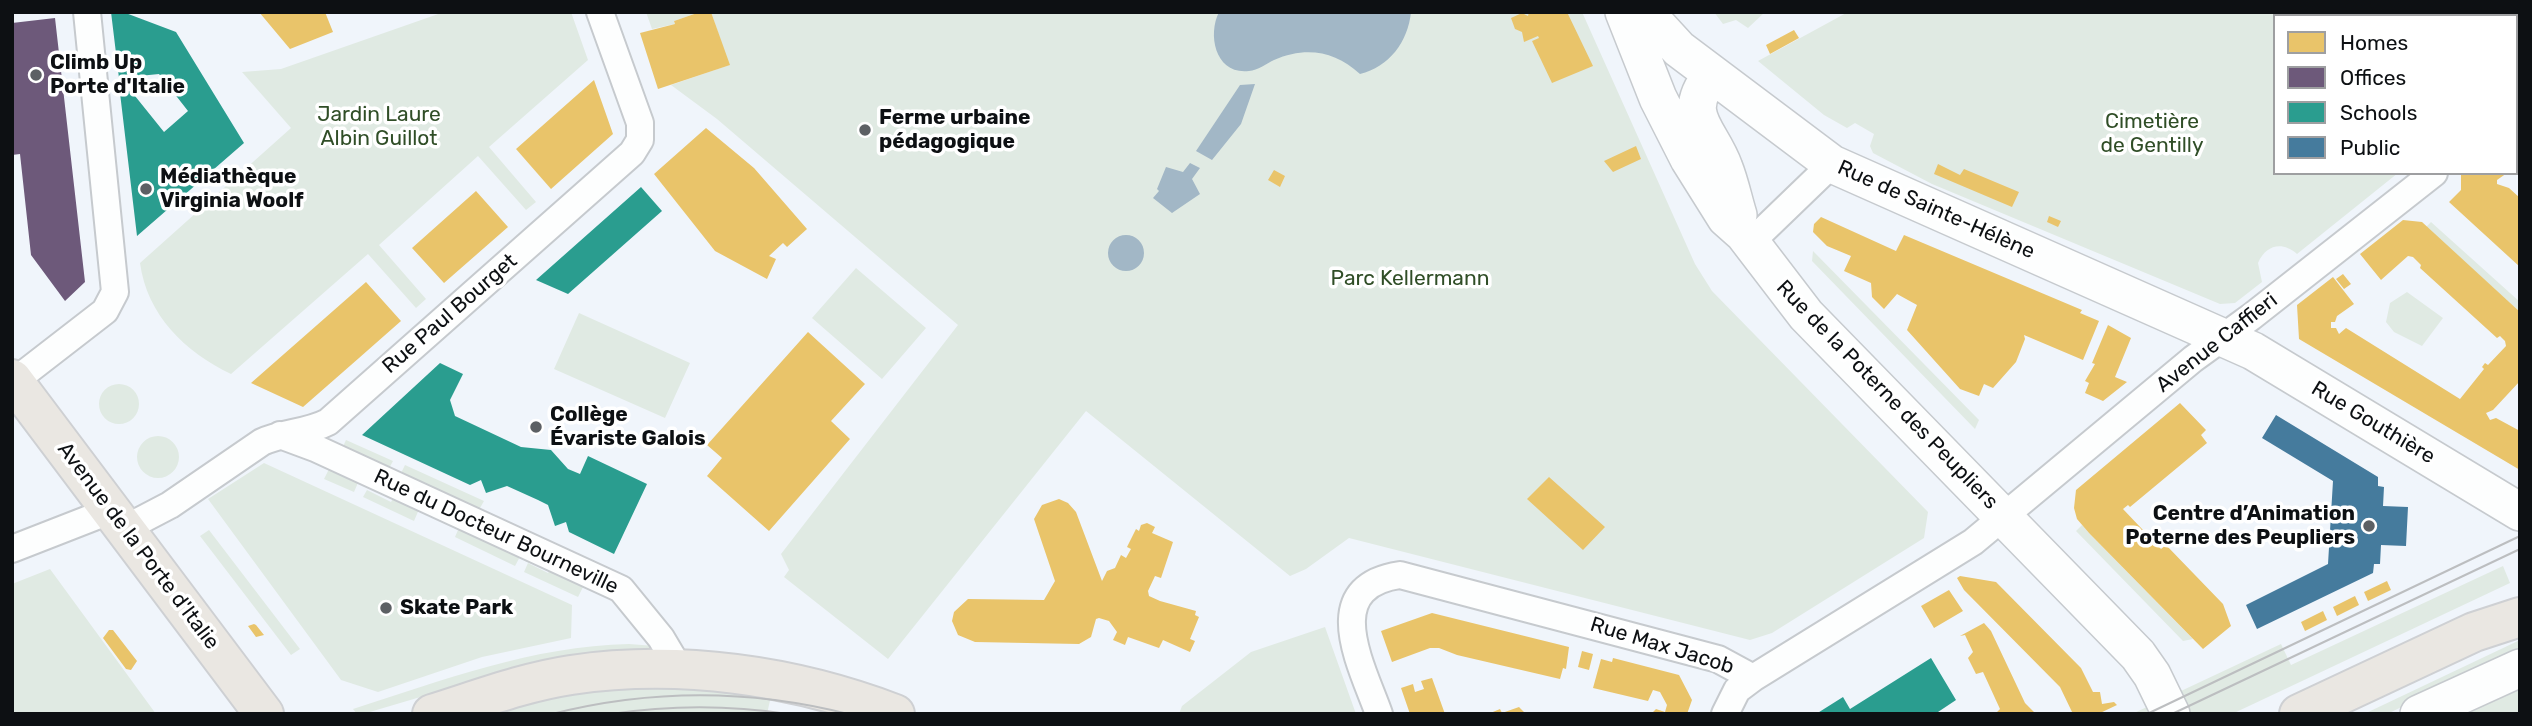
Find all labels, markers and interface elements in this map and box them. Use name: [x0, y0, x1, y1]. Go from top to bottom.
legend: [2273, 14, 2518, 175]
text: Homes: [2340, 30, 2408, 55]
place label: Climb Up Porte d'Italie: [50, 50, 185, 100]
text: Offices: [2340, 65, 2406, 90]
marker: Climb Up Porte d'Italie: [28, 67, 44, 83]
text: Schools: [2340, 100, 2417, 125]
park label: Jardin Laure Albin Guillot: [317, 102, 441, 152]
place label: Ferme urbaine pédagogique: [879, 105, 1031, 155]
park label: Cimetière de Gentilly: [2100, 109, 2204, 159]
marker: Ferme urbaine pédagogique: [857, 122, 873, 138]
text: Public: [2340, 135, 2400, 160]
street label: Rue de Sainte-Hélène: [1834, 155, 2038, 265]
place label: Médiathèque Virginia Woolf: [160, 164, 303, 214]
marker: Médiathèque Virginia Woolf: [138, 181, 154, 197]
street label: Rue Paul Bourget: [378, 249, 522, 379]
park label: Parc Kellermann: [1331, 266, 1489, 292]
street label: Rue de la Poterne des Peupliers: [1771, 275, 2003, 515]
street label: Avenue Caffieri: [2151, 288, 2283, 398]
street label: Rue Gouthière: [2307, 376, 2439, 470]
place label: Collège Évariste Galois: [550, 402, 706, 452]
marker: Collège Évariste Galois: [528, 419, 544, 435]
street label: Avenue de la Porte d'Italie: [52, 437, 224, 655]
street label: Rue du Docteur Bourneville: [370, 464, 622, 600]
place label: Centre d’Animation Poterne des Peupliers: [2125, 501, 2355, 551]
marker: Centre d’Animation Poterne des Peupliers: [2361, 518, 2377, 534]
place label: Skate Park: [400, 595, 513, 621]
marker: Skate Park: [378, 600, 394, 616]
street label: Rue Max Jacob: [1587, 612, 1737, 680]

